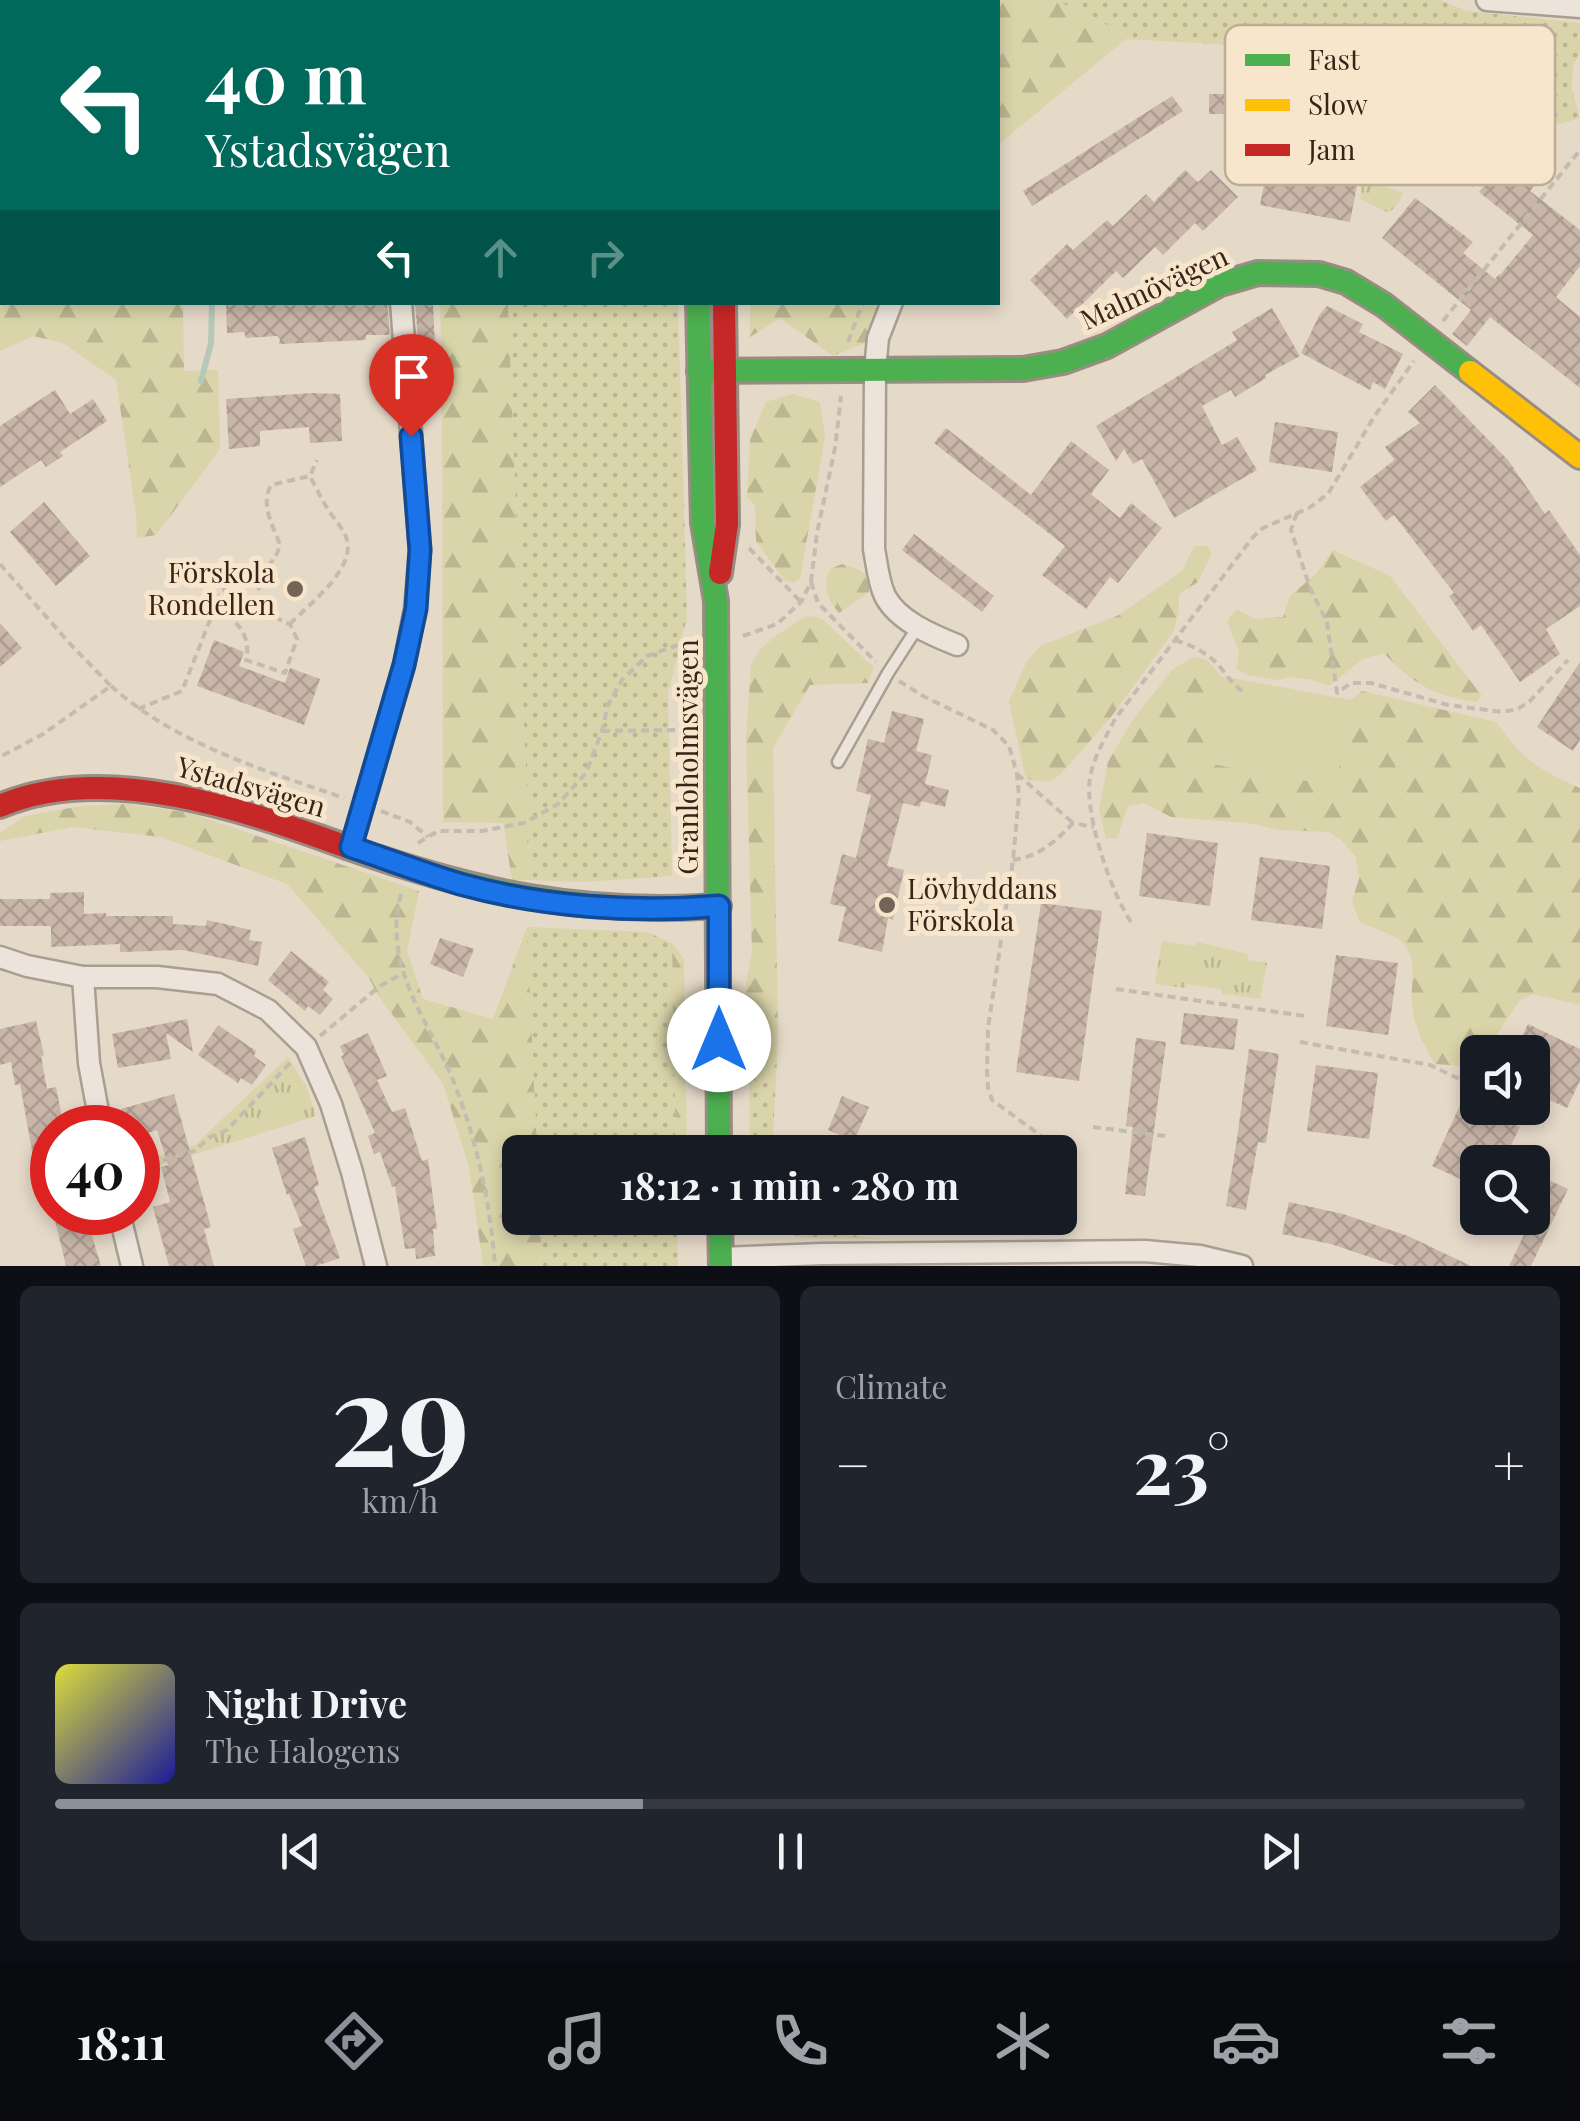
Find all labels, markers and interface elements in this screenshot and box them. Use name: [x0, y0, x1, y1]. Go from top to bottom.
legend: [1225, 25, 1555, 185]
text: 40 m: [205, 28, 367, 122]
icon: left: [40, 40, 170, 170]
text: Fast: [1308, 40, 1361, 77]
text: Slow: [1308, 85, 1368, 122]
text: Ystadsvägen: [205, 118, 451, 178]
text: Jam: [1307, 130, 1355, 167]
icon: left: [368, 230, 423, 285]
icon: ahead: [473, 230, 528, 285]
icon: right: [578, 230, 633, 285]
street label: Malmövägen: [1073, 236, 1234, 337]
pin: [369, 334, 454, 437]
icon: arrive: [384, 349, 439, 404]
place label: Förskola Rondellen: [148, 553, 275, 622]
marker: Förskola Rondellen: [284, 578, 306, 600]
street label: Granloholmsvägen: [668, 639, 705, 875]
street label: Ystadsvägen: [172, 746, 330, 824]
place label: Lövhyddans Förskola: [907, 869, 1057, 938]
marker: Lövhyddans Förskola: [876, 894, 898, 916]
position arrow: [667, 988, 771, 1092]
map controls: [1460, 1035, 1550, 1235]
button: sound: [1460, 1035, 1550, 1125]
speed limit sign: 40: [30, 1105, 160, 1235]
button: search: [1460, 1145, 1550, 1235]
text: 18:12 · 1 min · 280 m: [620, 1159, 959, 1210]
text: 29: [330, 1326, 470, 1500]
text: Climate: [835, 1364, 947, 1407]
text: 23°: [1133, 1413, 1230, 1513]
text: −: [835, 1426, 871, 1500]
text: +: [1493, 1426, 1525, 1500]
text: km/h: [362, 1478, 438, 1521]
text: Night Drive: [205, 1677, 407, 1728]
text: The Halogens: [205, 1728, 400, 1771]
icon: previous: [273, 1824, 328, 1879]
icon: pause: [763, 1824, 818, 1879]
icon: next: [1253, 1824, 1308, 1879]
icon: directions: [319, 2006, 389, 2076]
icon: music: [542, 2006, 612, 2076]
icon: phone: [765, 2006, 835, 2076]
icon: climate: [988, 2006, 1058, 2076]
icon: car: [1211, 2006, 1281, 2076]
icon: filters: [1434, 2006, 1504, 2076]
text: 18:11: [76, 2011, 166, 2071]

